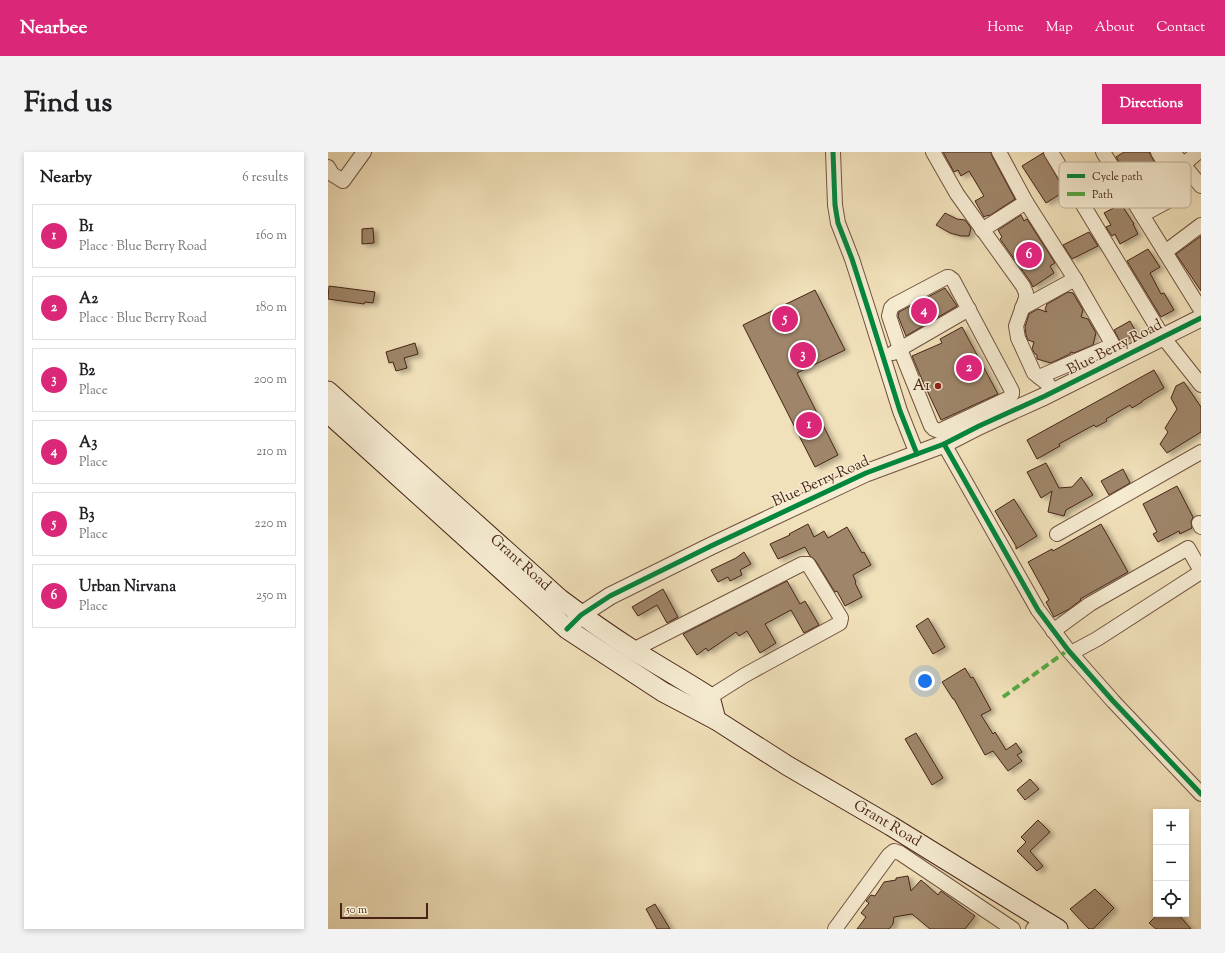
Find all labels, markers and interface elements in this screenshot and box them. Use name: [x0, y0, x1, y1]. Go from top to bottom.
text: Nearbee: [20, 15, 87, 42]
text: Home: [987, 18, 1024, 38]
text: Map: [1046, 18, 1073, 38]
text: About: [1095, 18, 1134, 38]
text: Contact: [1156, 18, 1205, 38]
text: Find us: [24, 84, 112, 124]
button: Directions: [1102, 84, 1201, 124]
legend: [1059, 162, 1191, 208]
text: Nearby: [40, 166, 92, 190]
text: 6 results: [242, 169, 288, 187]
text: Cycle path: [1092, 169, 1143, 185]
text: Path: [1092, 187, 1114, 203]
text: B1: [79, 217, 94, 238]
text: 1: [52, 227, 56, 245]
text: 160 m: [256, 227, 287, 245]
text: Place · Blue Berry Road: [79, 238, 207, 256]
pin: 6: [1016, 240, 1042, 270]
text: A2: [79, 289, 98, 310]
pin: 4: [911, 296, 937, 326]
text: 2: [51, 299, 57, 317]
text: 180 m: [256, 299, 287, 317]
pin: 5: [772, 304, 798, 334]
text: Place · Blue Berry Road: [79, 310, 207, 328]
street label: Blue Berry Road: [1064, 315, 1167, 381]
pin: 3: [790, 340, 816, 370]
pin: 2: [956, 353, 982, 383]
text: B2: [79, 361, 95, 382]
text: 3: [51, 371, 57, 389]
text: 200 m: [254, 371, 287, 389]
place label: A1: [913, 376, 930, 397]
marker: A1: [933, 381, 943, 391]
text: Place: [79, 382, 108, 400]
pin: 1: [796, 410, 822, 440]
text: A3: [79, 433, 97, 454]
text: 4: [51, 443, 57, 461]
text: 210 m: [256, 443, 287, 461]
street label: Blue Berry Road: [769, 451, 873, 513]
text: Place: [79, 454, 108, 472]
text: B3: [79, 505, 95, 526]
text: 5: [52, 515, 56, 533]
text: 220 m: [254, 515, 287, 533]
text: Place: [79, 526, 108, 544]
street label: Grant Road: [485, 530, 555, 596]
text: Urban Nirvana: [79, 577, 176, 598]
text: 6: [51, 587, 57, 605]
text: 250 m: [256, 587, 287, 605]
text: Place: [79, 598, 108, 616]
your location: [915, 671, 935, 691]
street label: Grant Road: [849, 796, 925, 853]
map controls: [1153, 809, 1189, 917]
button: +: [1153, 809, 1189, 845]
button: −: [1153, 845, 1189, 881]
button: locate: [1153, 881, 1189, 917]
scale bar: [340, 901, 428, 920]
text: 50 m: [346, 902, 367, 918]

